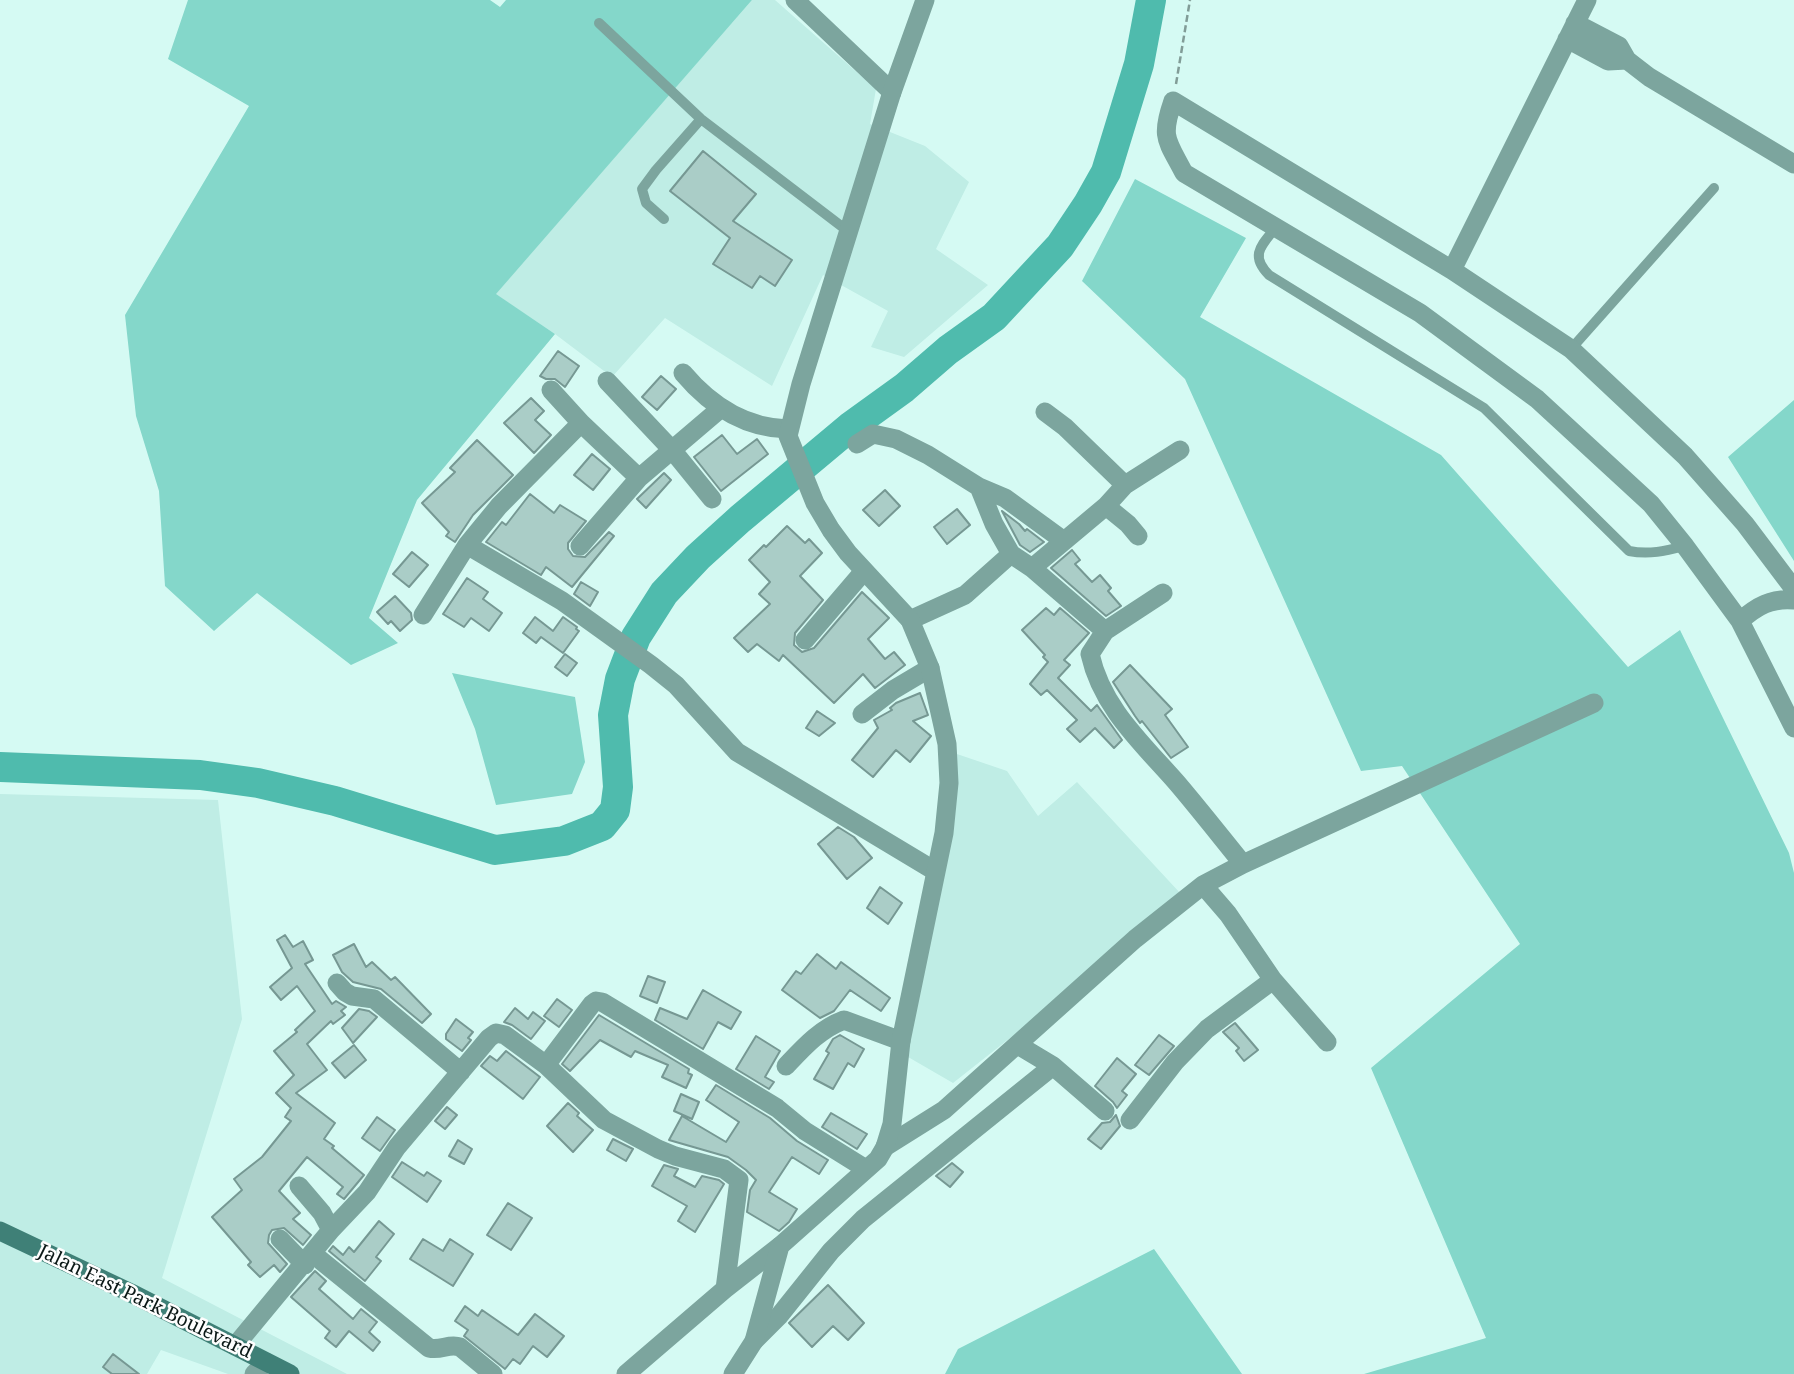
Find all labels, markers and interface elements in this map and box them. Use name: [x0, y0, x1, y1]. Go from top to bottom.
street label: Jalan East Park Boulevard: [34, 1240, 256, 1364]

